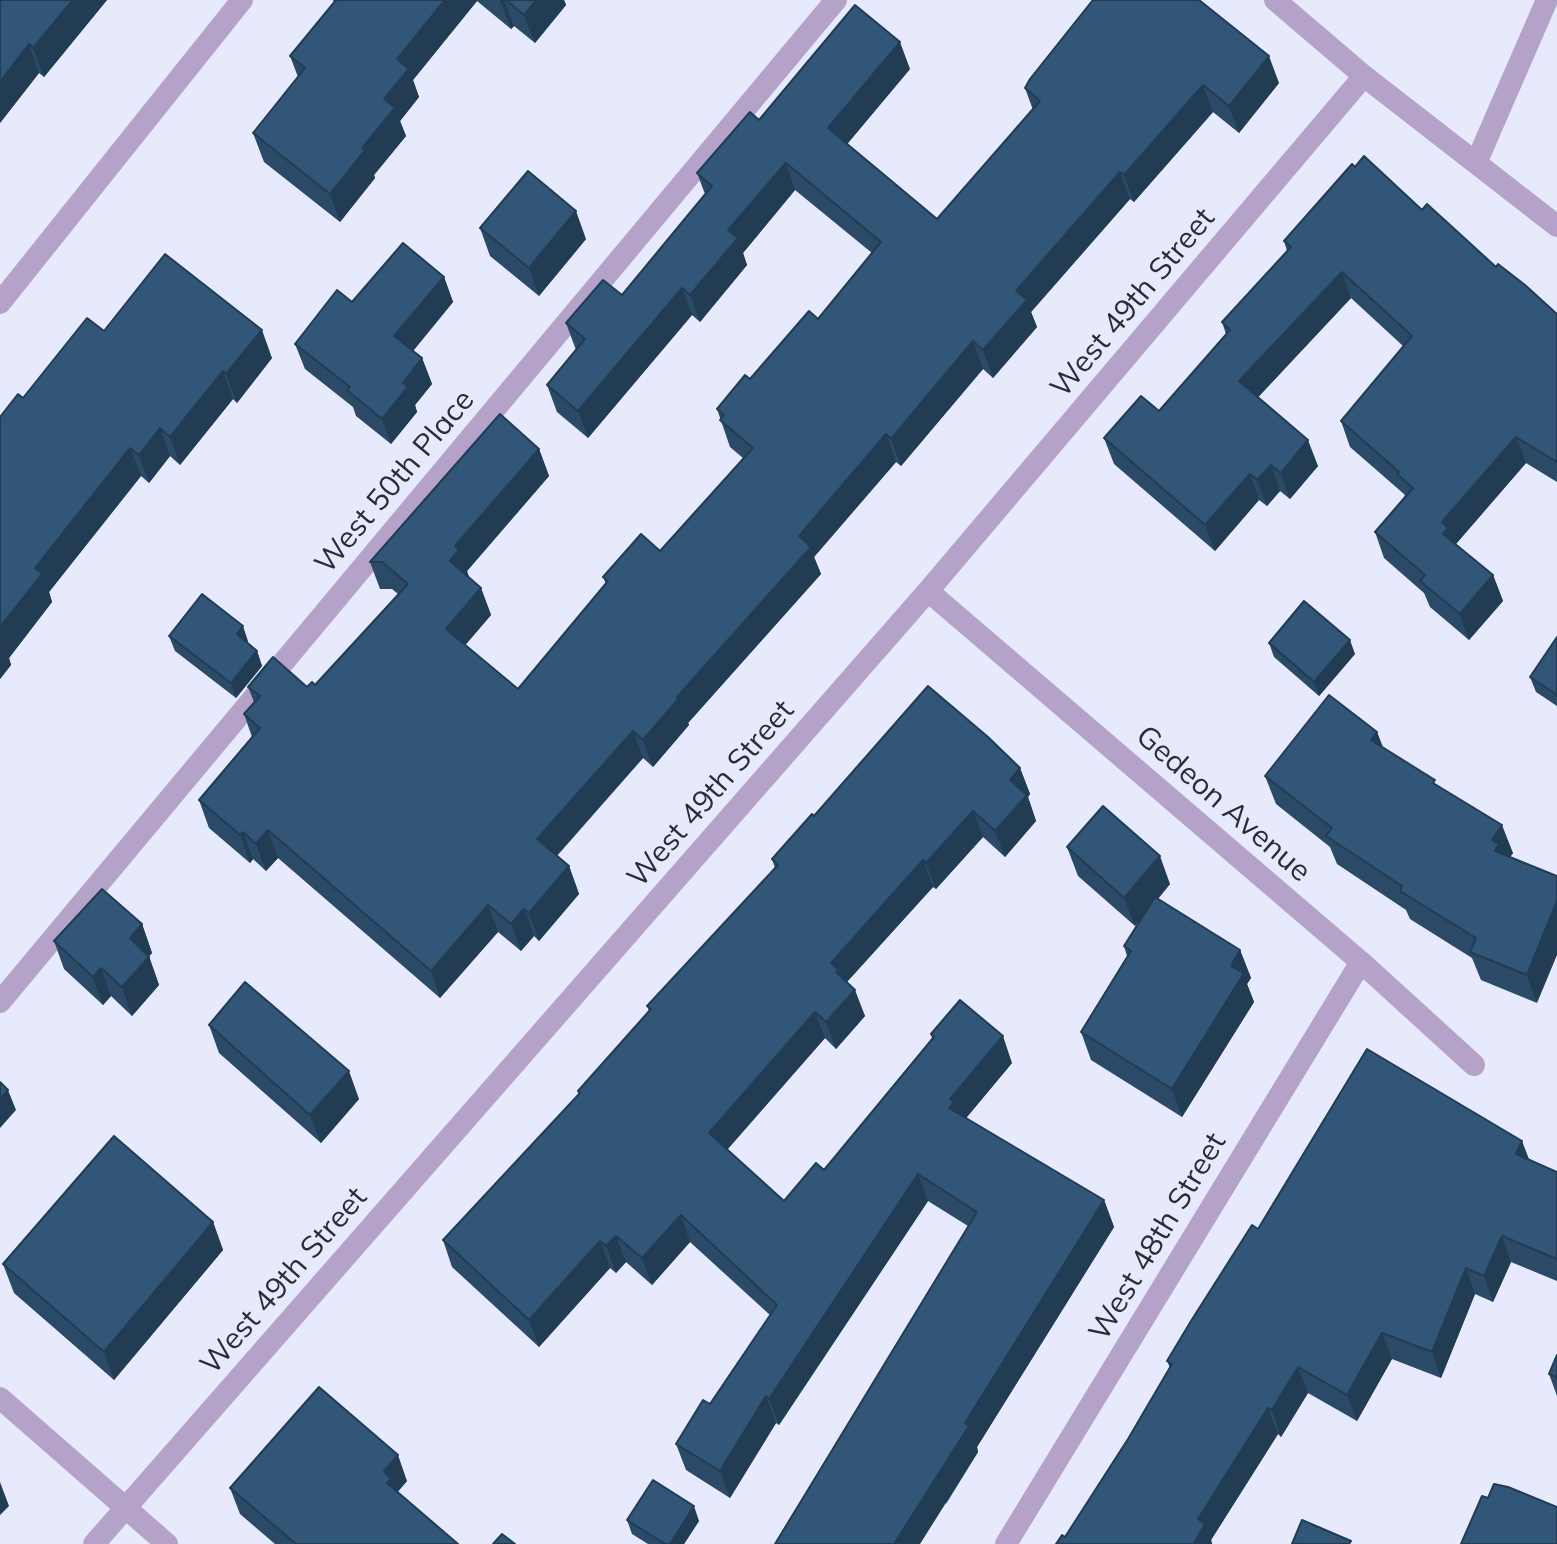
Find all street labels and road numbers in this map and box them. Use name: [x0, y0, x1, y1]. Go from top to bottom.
street label: West 49th Street: [1043, 201, 1223, 405]
street label: West 50th Place: [308, 383, 482, 581]
street label: West 49th Street: [620, 693, 802, 895]
street label: Gedeon Avenue: [1128, 718, 1318, 890]
street label: West 48th Street: [1082, 1127, 1234, 1347]
street label: West 49th Street: [193, 1180, 375, 1382]

